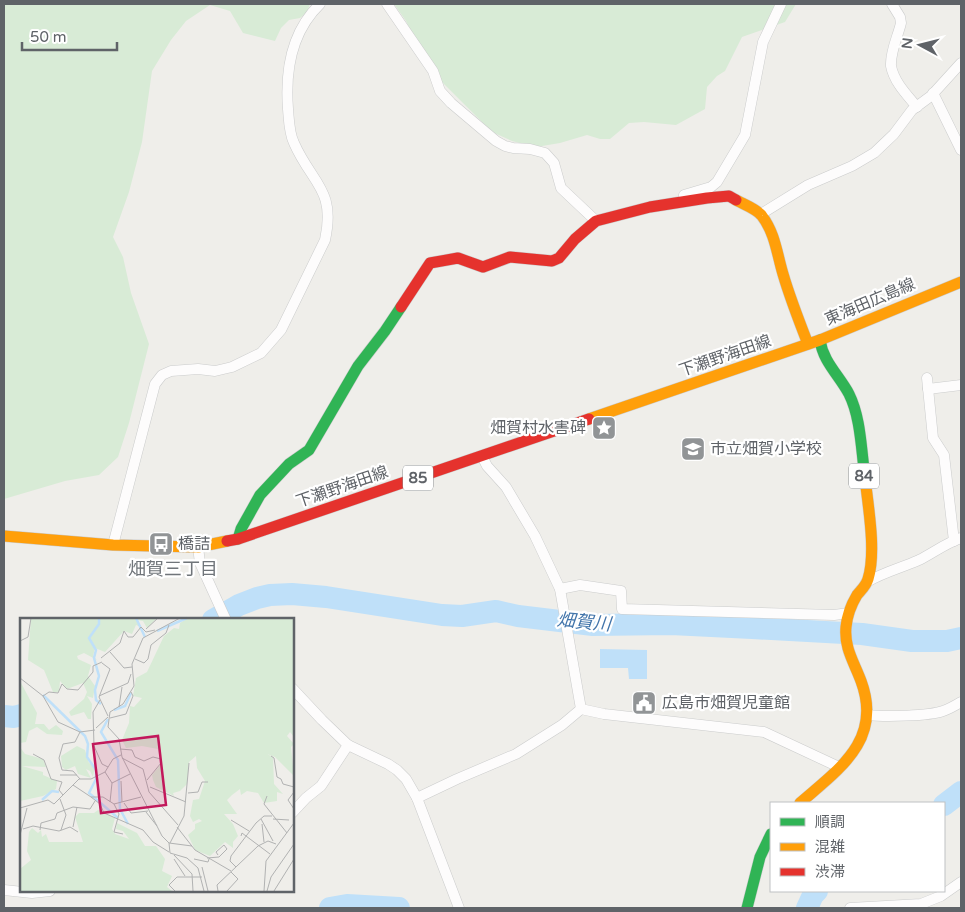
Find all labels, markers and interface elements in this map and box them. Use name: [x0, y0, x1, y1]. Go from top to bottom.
scale bar: [22, 20, 118, 52]
north arrow: [895, 20, 945, 70]
text: 50 m: [30, 28, 67, 46]
text: N: [898, 37, 917, 50]
street label: 東海田広島線: [822, 274, 918, 330]
street label: 下瀬野海田線: [676, 331, 774, 381]
place icon: 畑賀村水害碑: [591, 415, 617, 441]
place label: 畑賀村水害碑: [490, 418, 586, 438]
school or university icon: 市立畑賀小学校: [680, 436, 706, 462]
place label: 市立畑賀小学校: [710, 439, 822, 459]
street label: 下瀬野海田線: [293, 462, 391, 512]
road number: 84: [849, 464, 879, 488]
road number: 85: [403, 466, 433, 490]
bus stop icon: 橋詰: [148, 531, 174, 557]
place label: 橋詰: [178, 534, 210, 554]
district label: 畑賀三丁目: [128, 558, 218, 580]
water label: 畑賀川: [556, 609, 614, 635]
inset map: [20, 618, 294, 892]
public building icon: 広島市畑賀児童館: [631, 690, 657, 716]
place label: 広島市畑賀児童館: [662, 693, 790, 713]
legend: [770, 802, 945, 892]
text: 順調: [815, 813, 845, 831]
text: 混雑: [815, 838, 845, 856]
text: 渋滞: [815, 863, 845, 881]

